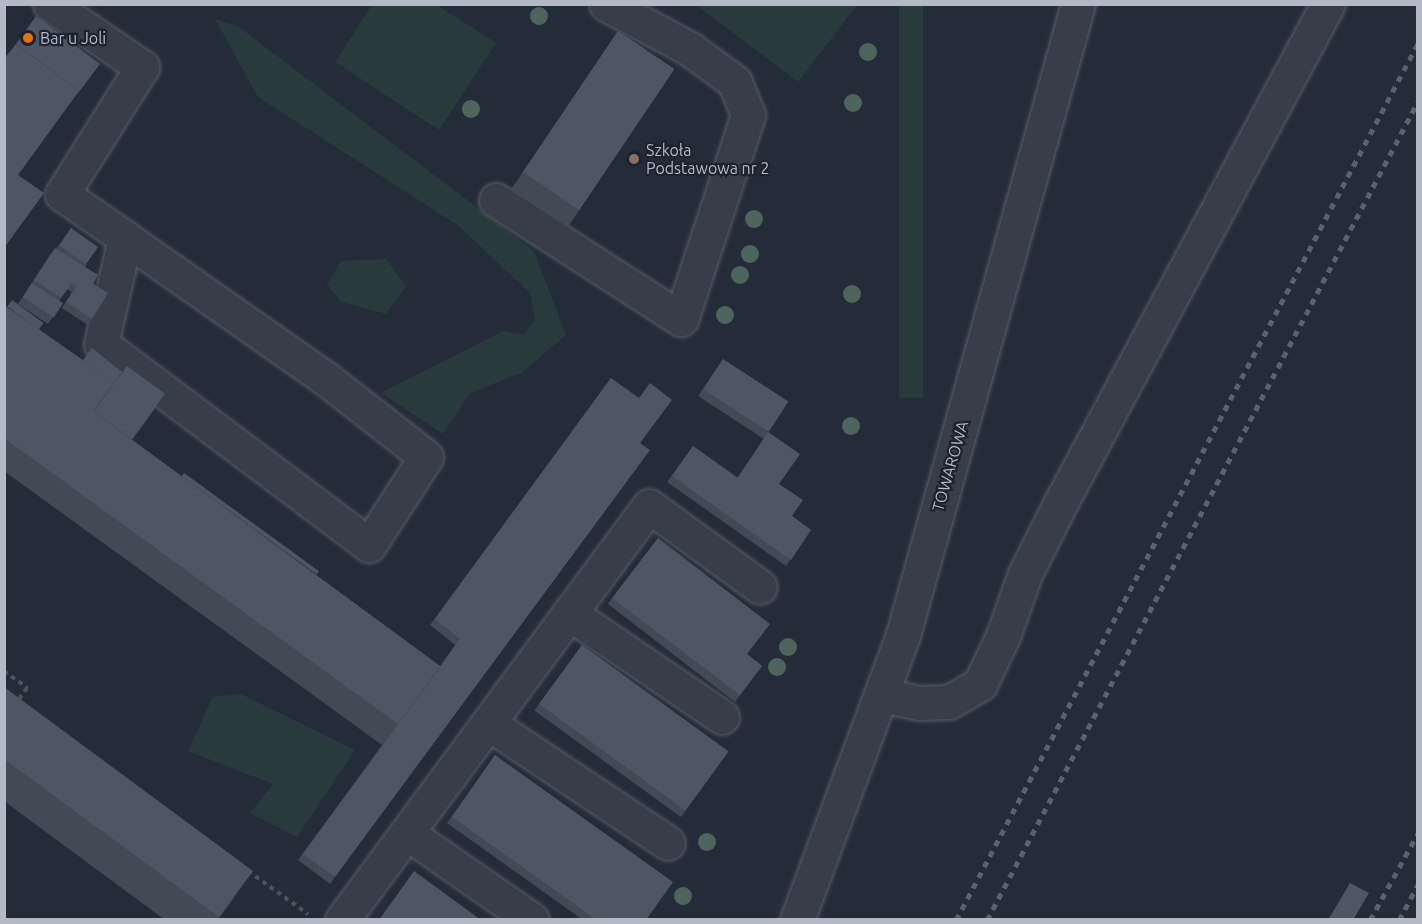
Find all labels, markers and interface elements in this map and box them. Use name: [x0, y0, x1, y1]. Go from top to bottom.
place label: Bar u Joli: [40, 28, 106, 48]
marker: Bar u Joli: [21, 31, 35, 45]
place label: Szkoła Podstawowa nr 2: [646, 140, 769, 178]
marker: Szkoła Podstawowa nr 2: [627, 152, 641, 166]
street label: TOWAROWA: [928, 418, 972, 514]

